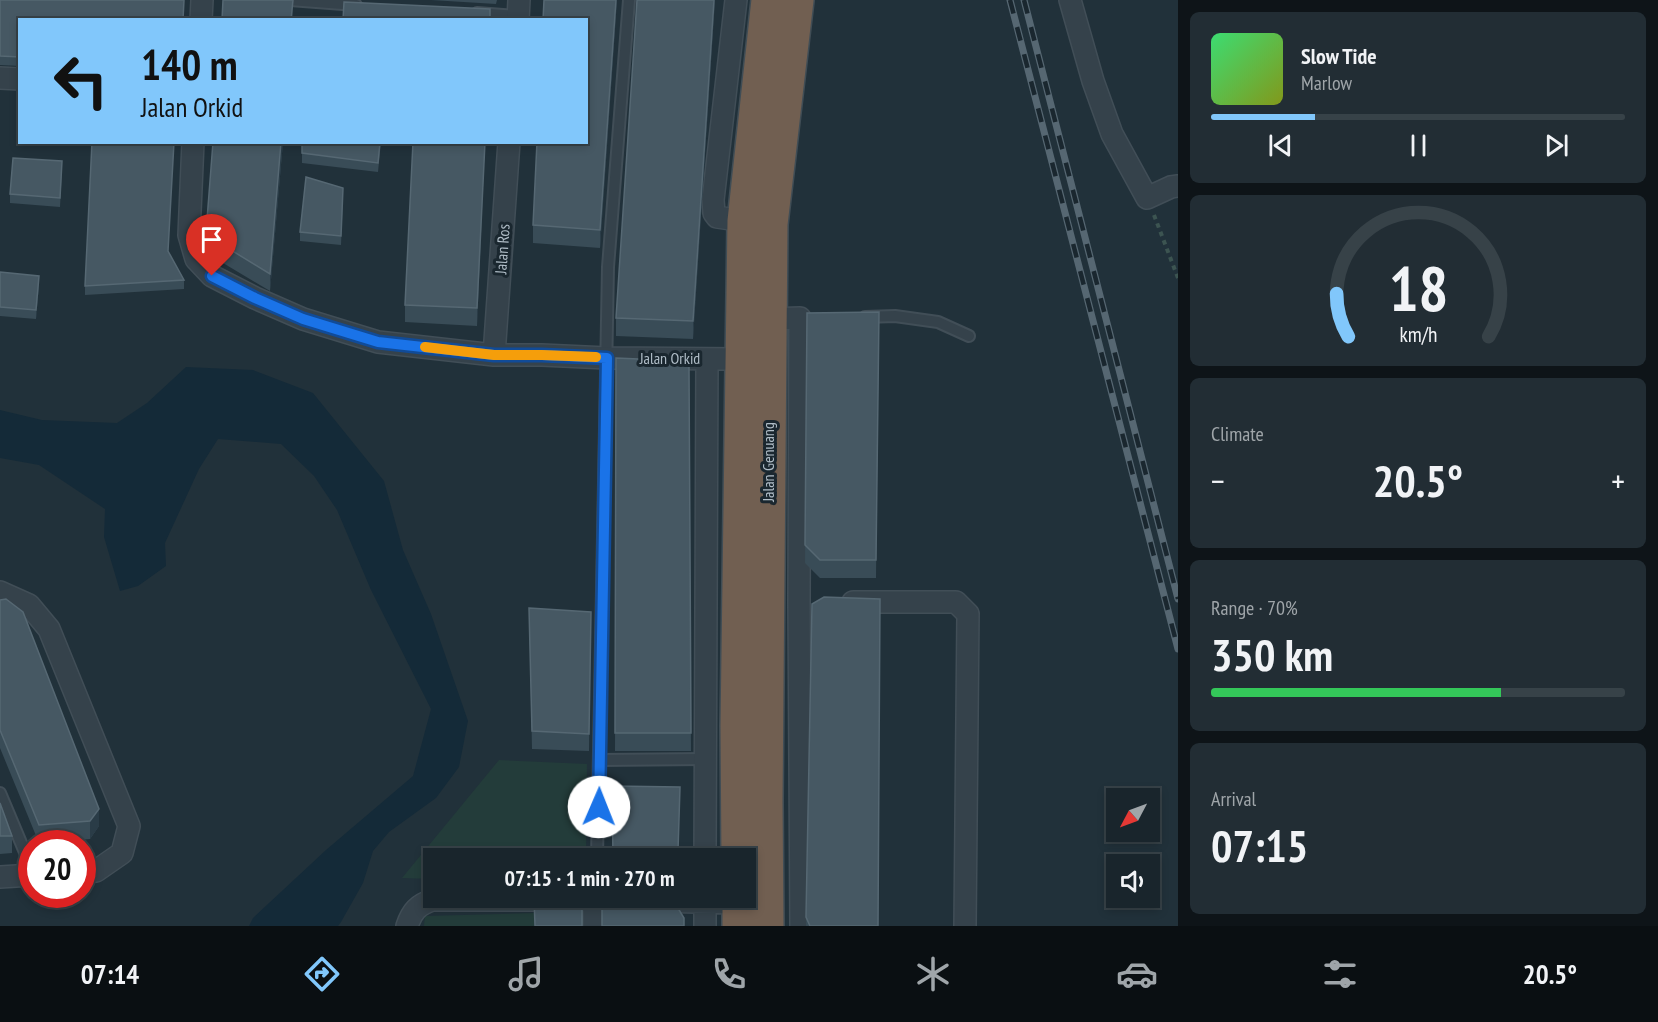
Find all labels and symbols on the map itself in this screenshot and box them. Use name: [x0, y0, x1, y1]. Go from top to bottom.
pin: [186, 214, 237, 276]
street label: Jalan Ros: [490, 223, 514, 276]
street label: Jalan Orkid: [639, 348, 700, 368]
street label: Jalan Genuang: [758, 422, 778, 503]
position arrow: [567, 775, 631, 839]
north arrow: [1106, 788, 1160, 842]
speed limit sign: 20: [18, 830, 96, 908]

